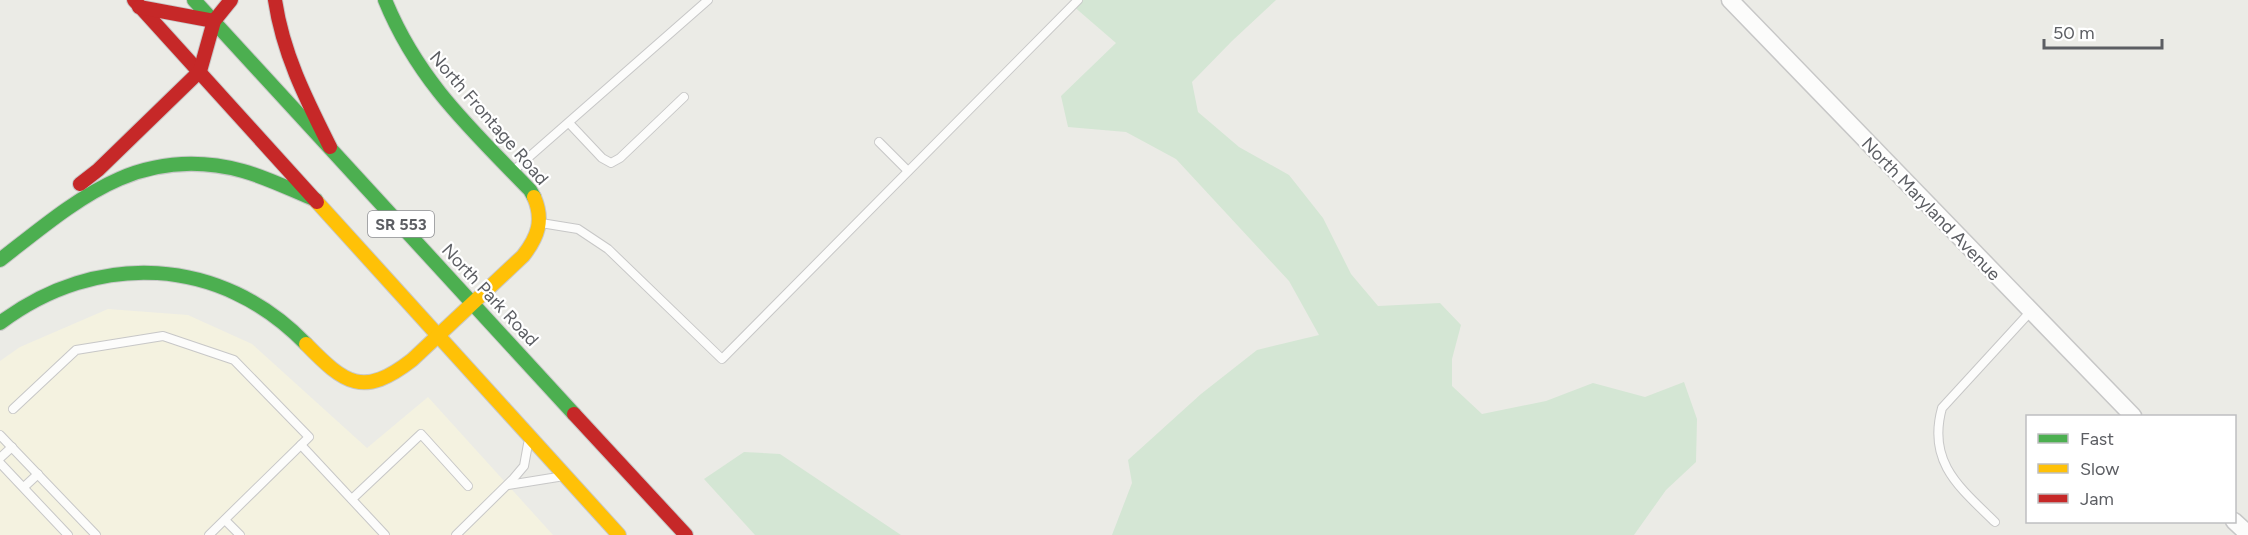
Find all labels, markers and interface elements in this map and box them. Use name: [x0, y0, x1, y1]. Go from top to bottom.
scale bar: [2044, 12, 2162, 50]
text: 50 m: [2053, 22, 2095, 44]
street label: North Frontage Road: [425, 47, 553, 189]
street label: North Maryland Avenue: [1857, 133, 2005, 285]
road number: SR 553: [368, 211, 434, 237]
street label: North Park Road: [437, 239, 543, 351]
legend: [2026, 415, 2236, 523]
text: Fast: [2080, 428, 2114, 450]
text: Slow: [2080, 458, 2119, 480]
text: Jam: [2080, 488, 2114, 510]

